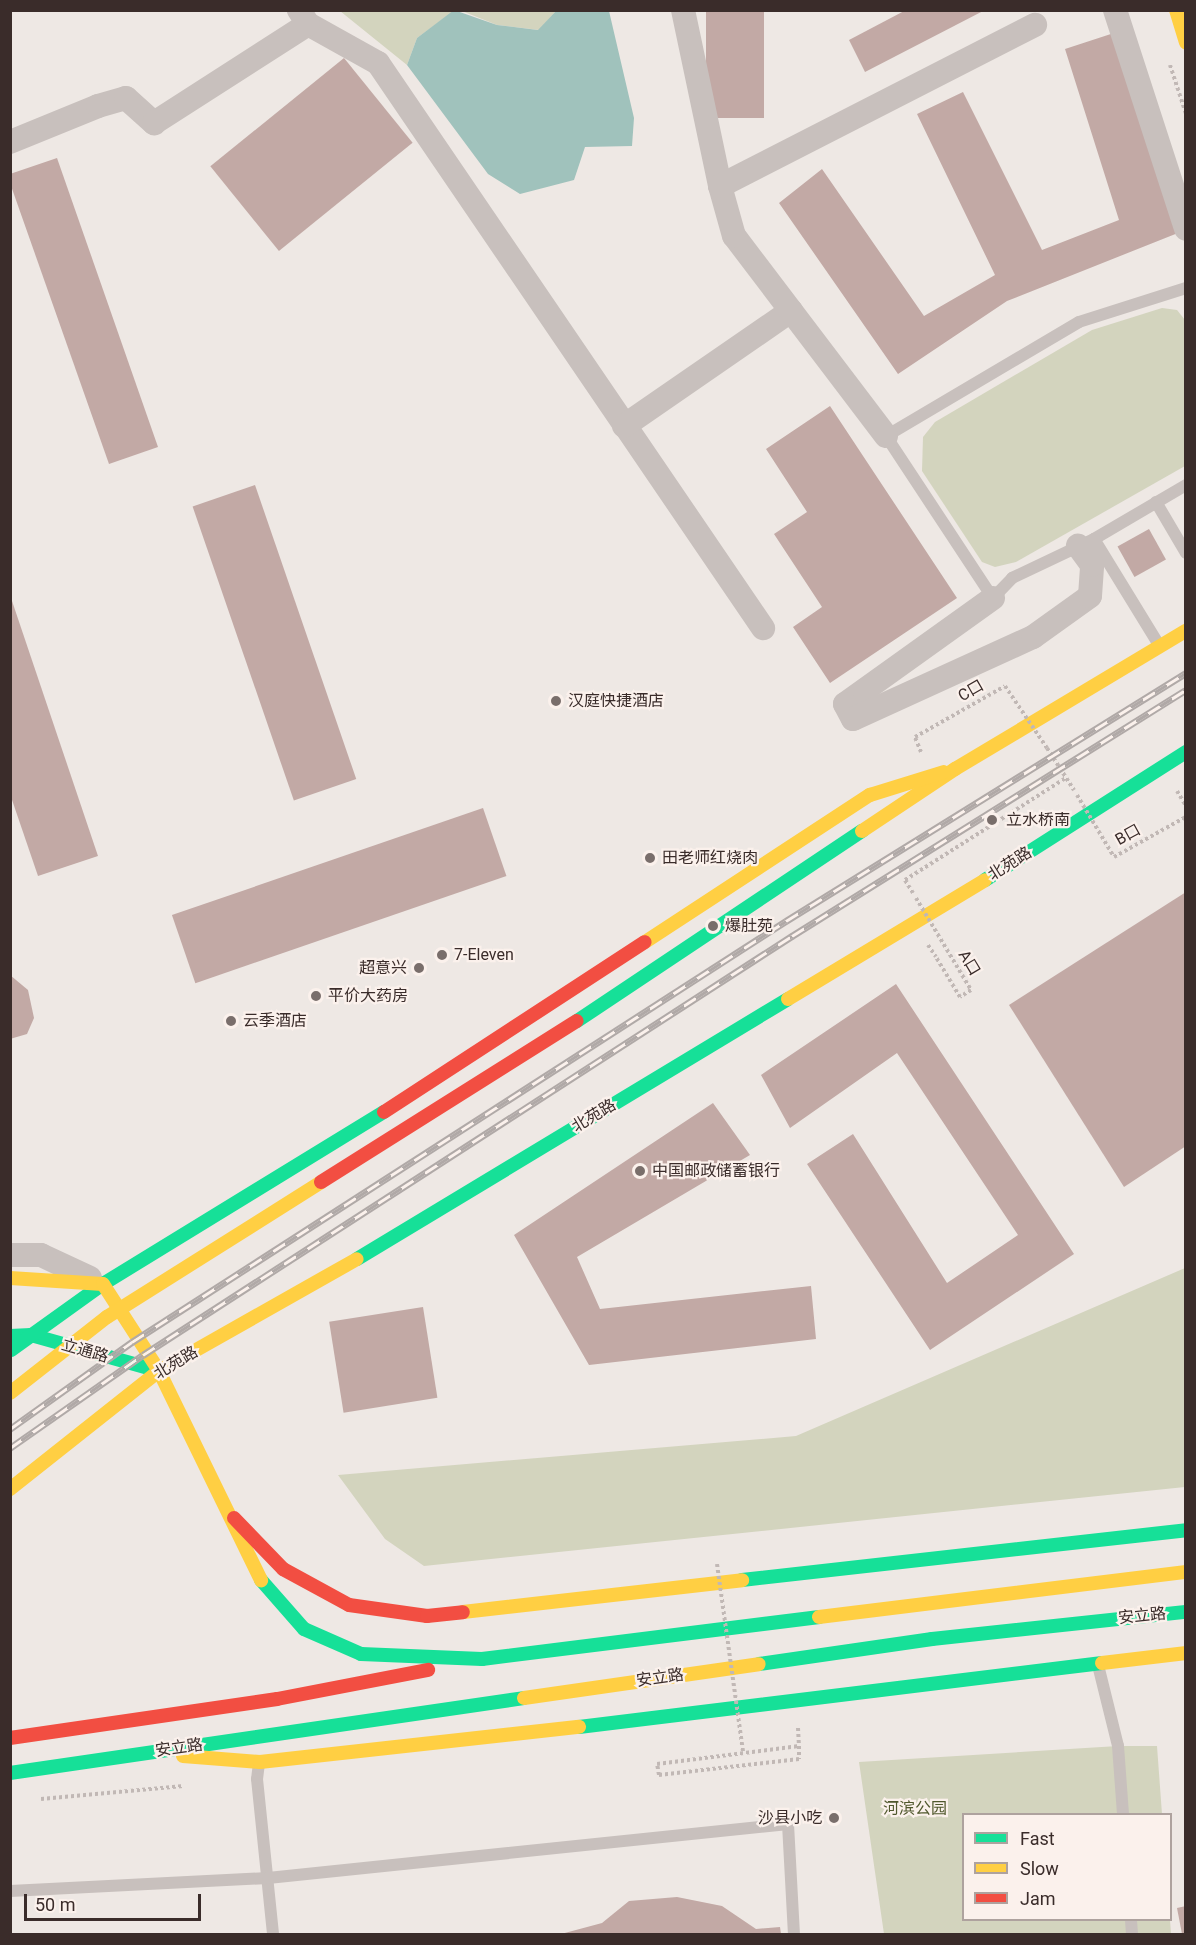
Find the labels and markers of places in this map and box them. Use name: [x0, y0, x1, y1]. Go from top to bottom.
place label: 汉庭快捷酒店: [568, 691, 664, 711]
marker: 汉庭快捷酒店: [549, 694, 563, 708]
place label: 立水桥南: [1006, 810, 1070, 830]
marker: 立水桥南: [983, 811, 1001, 829]
place label: 田老师红烧肉: [662, 848, 758, 868]
marker: 田老师红烧肉: [643, 851, 657, 865]
place label: 爆肚苑: [725, 916, 773, 936]
marker: 爆肚苑: [706, 919, 720, 933]
place label: 7-Eleven: [454, 945, 514, 965]
marker: 7-Eleven: [435, 948, 449, 962]
place label: 超意兴: [359, 958, 407, 978]
marker: 超意兴: [412, 961, 426, 975]
place label: 平价大药房: [328, 986, 408, 1006]
marker: 平价大药房: [309, 989, 323, 1003]
place label: 云季酒店: [243, 1011, 307, 1031]
marker: 云季酒店: [224, 1014, 238, 1028]
place label: 中国邮政储蓄银行: [652, 1161, 780, 1181]
marker: 中国邮政储蓄银行: [633, 1164, 647, 1178]
place label: 沙县小吃: [758, 1808, 822, 1828]
marker: 沙县小吃: [827, 1811, 841, 1825]

